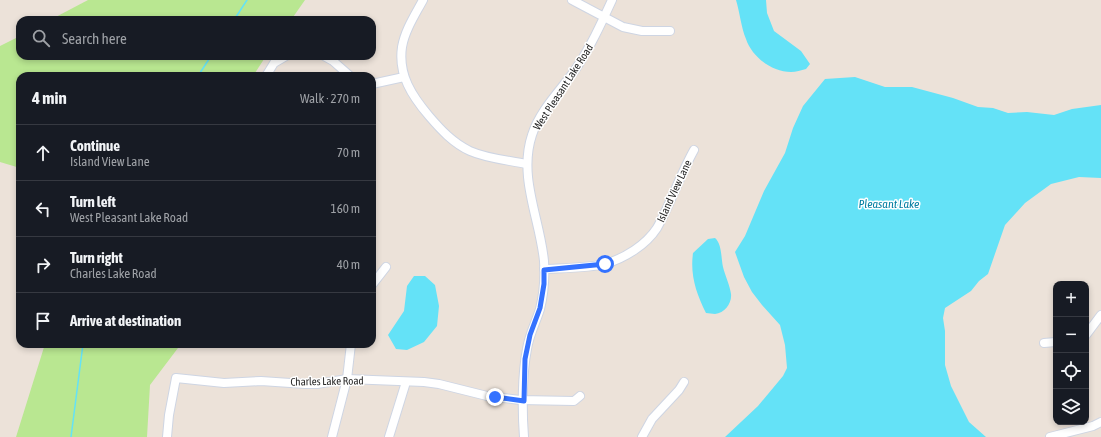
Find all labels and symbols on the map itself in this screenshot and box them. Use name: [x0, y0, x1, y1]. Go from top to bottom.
street label: West Pleasant Lake Road: [531, 42, 595, 132]
street label: Island View Lane: [654, 158, 694, 224]
water label: Pleasant Lake: [858, 197, 920, 211]
route start: [596, 255, 614, 273]
street label: Charles Lake Road: [290, 374, 364, 388]
route end: [486, 388, 504, 406]

